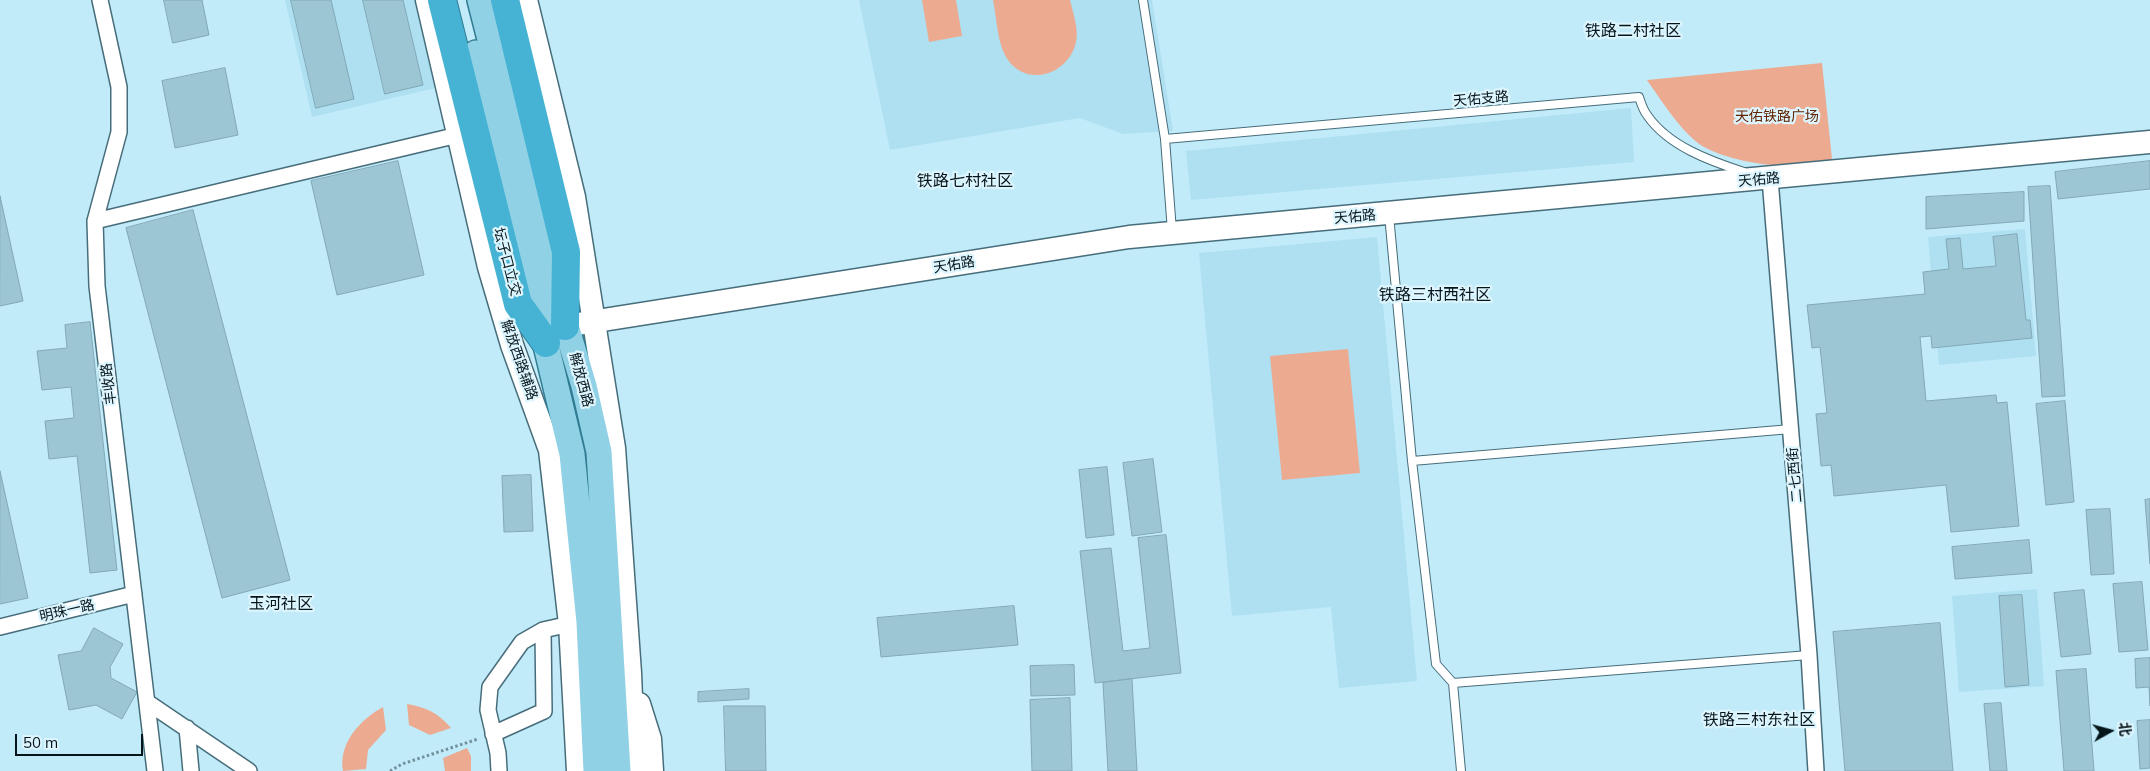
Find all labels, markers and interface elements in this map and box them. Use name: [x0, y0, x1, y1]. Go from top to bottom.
district label: 铁路二村社区: [1585, 21, 1681, 41]
street label: 天佑支路: [1452, 88, 1510, 110]
park label: 天佑铁路广场: [1735, 109, 1819, 125]
street label: 天佑路: [1737, 170, 1781, 190]
district label: 铁路七村社区: [917, 171, 1013, 191]
street label: 天佑路: [1333, 207, 1377, 227]
street label: 坛子口立交: [490, 226, 524, 298]
street label: 天佑路: [932, 253, 976, 277]
district label: 铁路三村西社区: [1379, 285, 1491, 305]
street label: 解放西路辅路: [497, 318, 541, 402]
street label: 解放西路: [566, 351, 596, 409]
street label: 丰收路: [98, 362, 120, 406]
street label: 二七西街: [1784, 446, 1806, 504]
district label: 玉河社区: [249, 594, 313, 614]
street label: 明珠一路: [38, 597, 96, 625]
north arrow: [2085, 706, 2135, 756]
district label: 铁路三村东社区: [1703, 710, 1815, 730]
text: 北: [2115, 721, 2135, 737]
scale bar: [18, 724, 145, 756]
text: 50 m: [23, 733, 58, 752]

